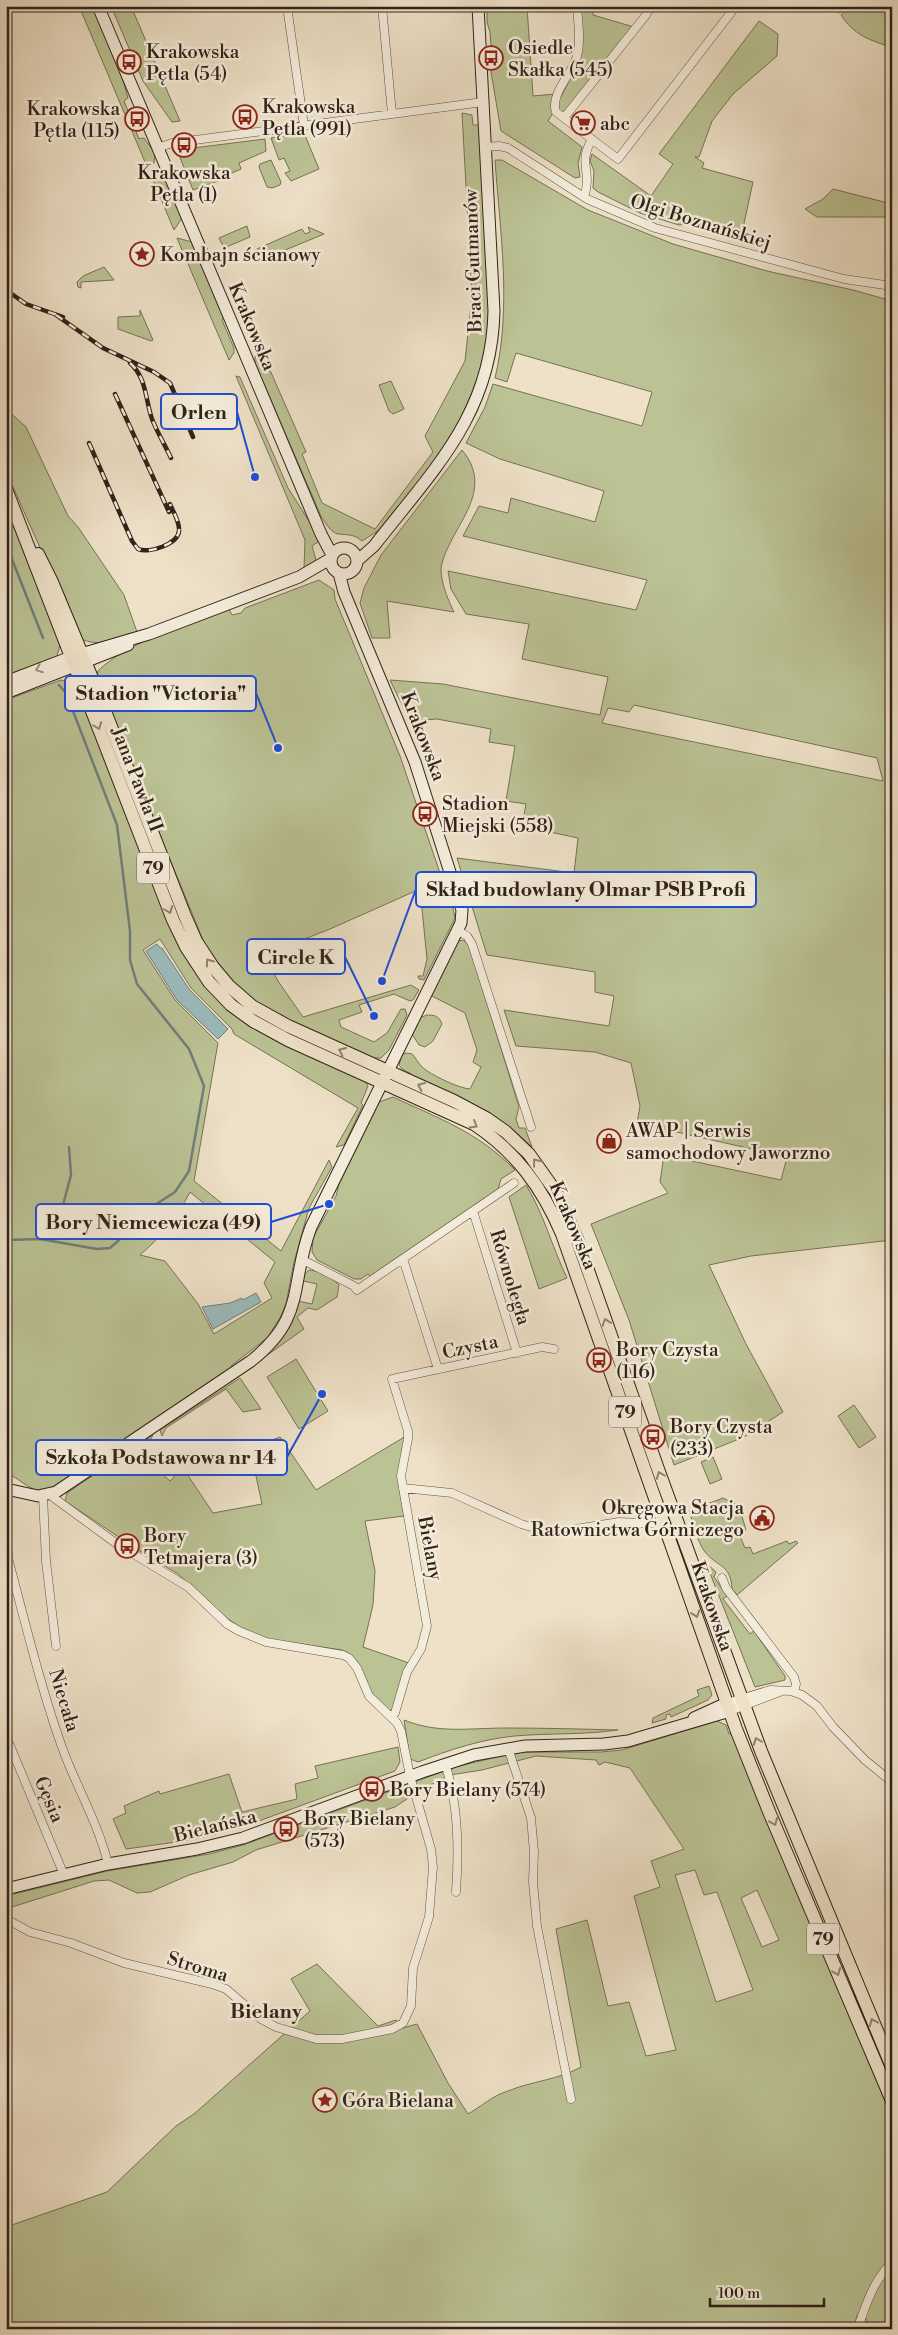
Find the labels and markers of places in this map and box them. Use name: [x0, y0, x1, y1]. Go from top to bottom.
place label: Osiedle Skałka (545): [508, 36, 613, 82]
place label: Krakowska Pętla (54): [146, 40, 240, 86]
bus stop icon: Osiedle Skałka (545): [478, 45, 504, 71]
bus stop icon: Krakowska Pętla (54): [116, 49, 142, 75]
place label: Krakowska Pętla (991): [262, 95, 356, 141]
place label: Krakowska Pętla (115): [27, 97, 120, 143]
bus stop icon: Krakowska Pętla (991): [232, 104, 258, 130]
bus stop icon: Krakowska Pętla (115): [124, 106, 150, 132]
supermarket icon: abc: [570, 110, 596, 136]
place label: abc: [600, 112, 630, 136]
bus stop icon: Krakowska Pętla (1): [171, 132, 197, 158]
place label: Krakowska Pętla (1): [137, 161, 231, 207]
place icon: Kombajn ścianowy: [129, 241, 155, 267]
place label: Kombajn ścianowy: [160, 243, 321, 267]
callout: Orlen: [161, 394, 237, 429]
callout: Stadion "Victoria": [65, 676, 256, 711]
place label: Stadion Miejski (558): [442, 792, 554, 838]
bus stop icon: Stadion Miejski (558): [412, 801, 438, 827]
callout: Skład budowlany Olmar PSB Profi: [416, 872, 756, 907]
callout: Circle K: [247, 939, 345, 974]
place label: AWAP | Serwis samochodowy Jaworzno: [625, 1119, 831, 1165]
shop icon: AWAP | Serwis samochodowy Jaworzno: [596, 1128, 622, 1154]
callout: Bory Niemcewicza (49): [36, 1204, 271, 1239]
place label: Bory Czysta (116): [615, 1338, 719, 1384]
bus stop icon: Bory Czysta (116): [586, 1347, 612, 1373]
place label: Bory Czysta (233): [669, 1415, 773, 1461]
bus stop icon: Bory Czysta (233): [640, 1424, 666, 1450]
callout: Szkoła Podstawowa nr 14: [36, 1440, 287, 1475]
place label: Okręgowa Stacja Ratownictwa Górniczego: [531, 1496, 744, 1542]
public building icon: Okręgowa Stacja Ratownictwa Górniczego: [749, 1505, 775, 1531]
place label: Bory Tetmajera (3): [143, 1524, 258, 1570]
bus stop icon: Bory Tetmajera (3): [114, 1533, 140, 1559]
bus stop icon: Bory Bielany (574): [359, 1776, 385, 1802]
place label: Bory Bielany (574): [389, 1778, 546, 1802]
place label: Bory Bielany (573): [303, 1807, 416, 1853]
bus stop icon: Bory Bielany (573): [273, 1816, 299, 1842]
place icon: Góra Bielana: [312, 2087, 338, 2113]
place label: Góra Bielana: [342, 2089, 454, 2113]

